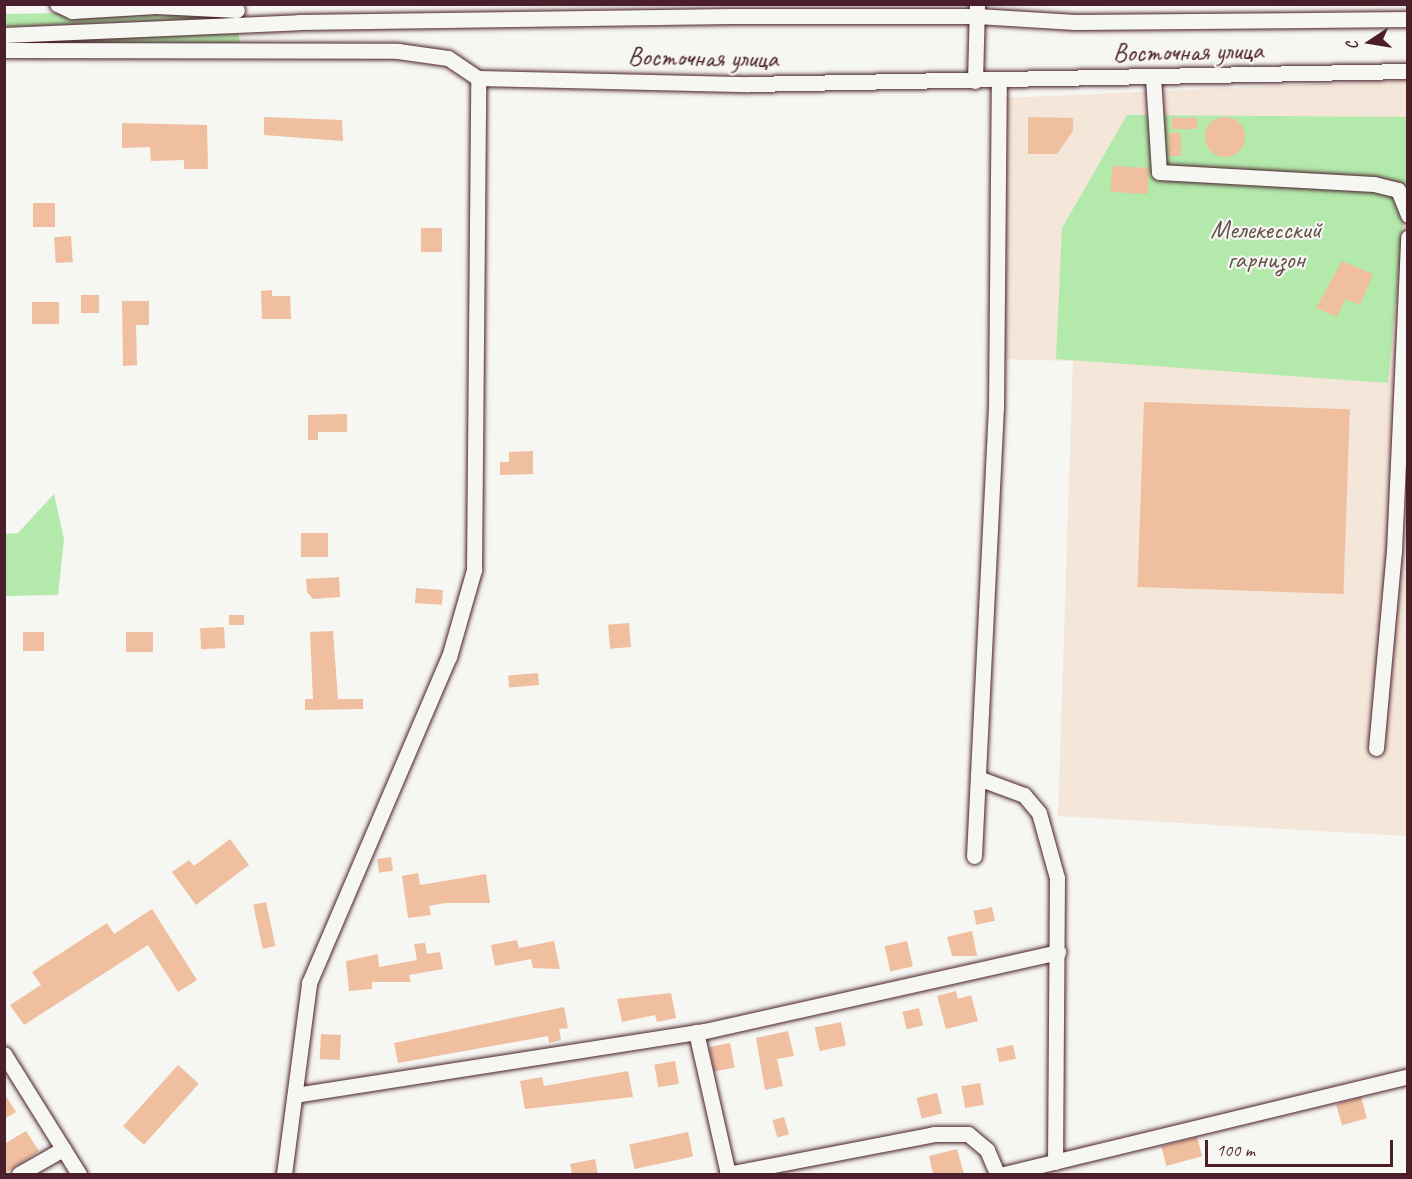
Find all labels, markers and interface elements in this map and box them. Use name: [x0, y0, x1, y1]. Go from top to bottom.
north arrow: [1340, 12, 1400, 72]
street label: Восточная улица: [1111, 35, 1265, 69]
text: С: [1342, 40, 1363, 52]
street label: Восточная улица: [626, 41, 780, 75]
park label: Мелекесский гарнизон: [1210, 214, 1322, 276]
scale bar: [1208, 1128, 1396, 1166]
text: 100 m: [1216, 1139, 1255, 1161]

